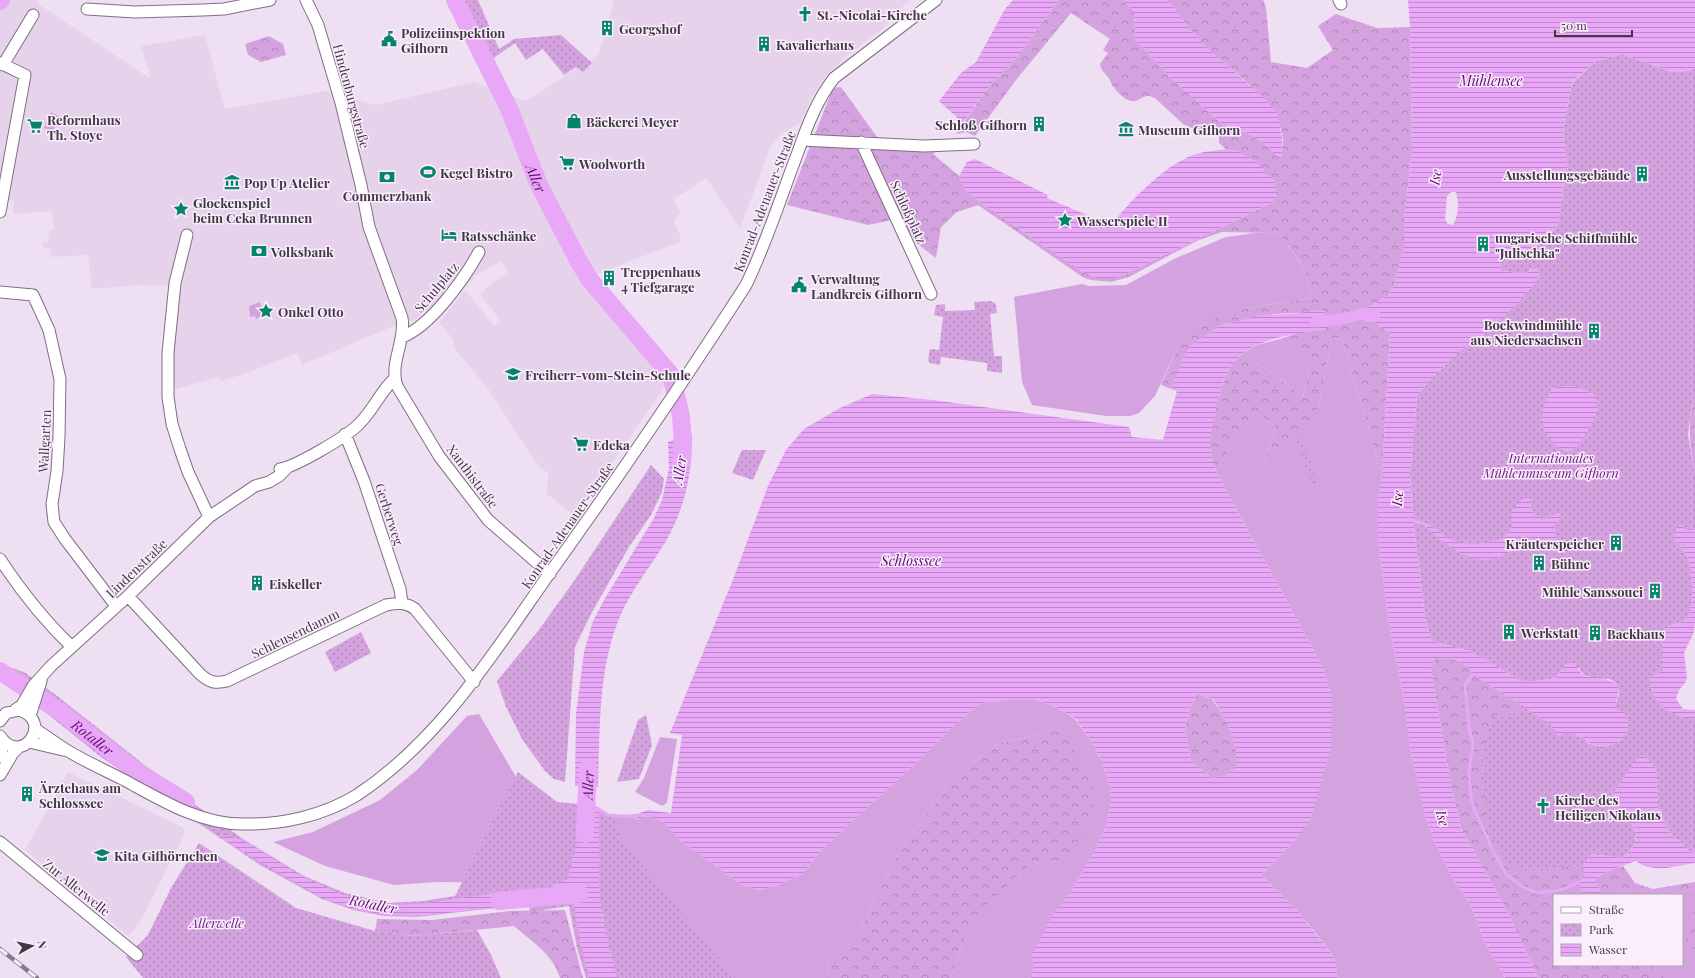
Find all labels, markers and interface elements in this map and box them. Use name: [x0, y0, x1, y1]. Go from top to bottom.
church icon: St.-Nicolai-Kirche: [796, 5, 814, 23]
place label: St.-Nicolai-Kirche: [817, 6, 927, 23]
scale bar: [1555, 12, 1632, 38]
text: 50 m: [1561, 17, 1587, 33]
building icon: Georgshof: [598, 19, 616, 37]
place label: Georgshof: [619, 20, 683, 37]
place label: Polizeiinspektion Gifhorn: [401, 24, 505, 56]
public building icon: Polizeiinspektion Gifhorn: [380, 30, 398, 48]
building icon: Kavalierhaus: [755, 35, 773, 53]
place label: Kavalierhaus: [776, 36, 854, 53]
street label: Hindenburgstraße: [330, 42, 374, 151]
water label: Mühlensee: [1459, 71, 1522, 90]
place label: Reformhaus Th. Stoye: [47, 111, 121, 143]
shop icon: Bäckerei Meyer: [565, 112, 583, 130]
place label: Bäckerei Meyer: [586, 113, 679, 130]
building icon: Schloß Gifhorn: [1030, 115, 1048, 133]
place label: Schloß Gifhorn: [935, 116, 1027, 133]
supermarket icon: Reformhaus Th. Stoye: [26, 117, 44, 135]
museum icon: Museum Gifhorn: [1117, 120, 1135, 138]
place label: Museum Gifhorn: [1138, 121, 1240, 138]
street label: Konrad-Adenauer-Straße: [729, 127, 799, 274]
supermarket icon: Woolworth: [558, 154, 576, 172]
place label: Woolworth: [578, 155, 645, 172]
water label: Aller: [522, 160, 551, 196]
sports icon: Kegel Bistro: [419, 163, 437, 181]
place label: Kegel Bistro: [440, 164, 513, 181]
building icon: Ausstellungsgebäude: [1633, 165, 1651, 183]
place label: Ausstellungsgebäude: [1503, 166, 1630, 183]
bank icon: Commerzbank: [378, 168, 396, 186]
water label: Ise: [1424, 168, 1446, 187]
museum icon: Pop Up Atelier: [223, 173, 241, 191]
place label: Pop Up Atelier: [244, 174, 330, 191]
street label: Schloßplatz: [887, 178, 931, 246]
place label: Commerzbank: [343, 187, 432, 204]
place label: Glockenspiel beim Ceka Brunnen: [193, 194, 312, 226]
place icon: Glockenspiel beim Ceka Brunnen: [172, 200, 190, 218]
place icon: Wasserspiele II: [1056, 211, 1074, 229]
place label: Wasserspiele II: [1076, 212, 1168, 229]
hotel icon: Ratsschänke: [440, 226, 458, 244]
place label: Ratsschänke: [461, 227, 537, 244]
place label: ungarische Schiffmühle "Julischka": [1495, 229, 1638, 261]
building icon: ungarische Schiffmühle "Julischka": [1474, 235, 1492, 253]
bank icon: Volksbank: [250, 242, 268, 260]
place label: Volksbank: [270, 243, 334, 260]
street label: Schulplatz: [410, 258, 462, 316]
place label: Treppenhaus 4 Tiefgarage: [621, 263, 701, 295]
building icon: Treppenhaus 4 Tiefgarage: [600, 269, 618, 287]
place label: Verwaltung Landkreis Gifhorn: [810, 270, 922, 302]
public building icon: Verwaltung Landkreis Gifhorn: [790, 276, 808, 294]
place icon: Onkel Otto: [257, 302, 275, 320]
place label: Onkel Otto: [278, 303, 344, 320]
place label: Bockwindmühle aus Niedersachsen: [1471, 316, 1582, 348]
building icon: Bockwindmühle aus Niedersachsen: [1585, 322, 1603, 340]
school or university icon: Freiherr-vom-Stein-Schule: [504, 365, 522, 383]
place label: Freiherr-vom-Stein-Schule: [525, 366, 691, 383]
street label: Wallgarten: [34, 409, 54, 474]
supermarket icon: Edeka: [572, 435, 590, 453]
place label: Edeka: [593, 436, 630, 453]
street label: Xanthistraße: [444, 441, 503, 512]
park label: Internationales Mühlenmuseum Gifhorn: [1482, 449, 1619, 481]
water label: Aller: [667, 453, 691, 488]
street label: Konrad-Adenauer-Straße: [517, 458, 617, 591]
street label: Gerberweg: [372, 481, 408, 547]
water label: Ise: [1387, 489, 1407, 508]
building icon: Kräuterspeicher: [1607, 534, 1625, 552]
street label: Lindenstraße: [102, 535, 170, 601]
place label: Kräuterspeicher: [1506, 535, 1604, 552]
water label: Schlosssee: [880, 551, 941, 570]
building icon: Bühne: [1530, 554, 1548, 572]
place label: Bühne: [1551, 555, 1591, 572]
building icon: Eiskeller: [248, 574, 266, 592]
place label: Eiskeller: [269, 575, 322, 592]
building icon: Mühle Sanssouci: [1646, 582, 1664, 600]
place label: Mühle Sanssouci: [1542, 583, 1643, 600]
street label: Schleusendamm: [248, 604, 342, 662]
building icon: Werkstatt: [1500, 623, 1518, 641]
place label: Werkstatt: [1520, 624, 1579, 641]
building icon: Backhaus: [1586, 624, 1604, 642]
place label: Backhaus: [1607, 625, 1665, 642]
water label: Rotaller: [67, 714, 118, 760]
water label: Aller: [577, 769, 597, 802]
place label: Ärztehaus am Schlosssee: [38, 779, 121, 811]
building icon: Ärztehaus am Schlosssee: [18, 785, 36, 803]
place label: Kirche des Heiligen Nikolaus: [1555, 791, 1661, 823]
church icon: Kirche des Heiligen Nikolaus: [1534, 797, 1552, 815]
water label: Ise: [1431, 807, 1454, 828]
school or university icon: Kita Gifhörnchen: [93, 846, 111, 864]
place label: Kita Gifhörnchen: [114, 847, 218, 864]
street label: Zur Allerwelle: [40, 855, 114, 920]
water label: Rotaller: [347, 890, 399, 918]
legend: [1553, 894, 1683, 966]
text: Straße: [1589, 901, 1624, 917]
park label: Allerwelle: [188, 914, 244, 931]
text: Park: [1589, 921, 1614, 937]
north arrow: [12, 926, 52, 966]
text: N: [34, 940, 50, 950]
text: Wasser: [1588, 941, 1628, 957]

